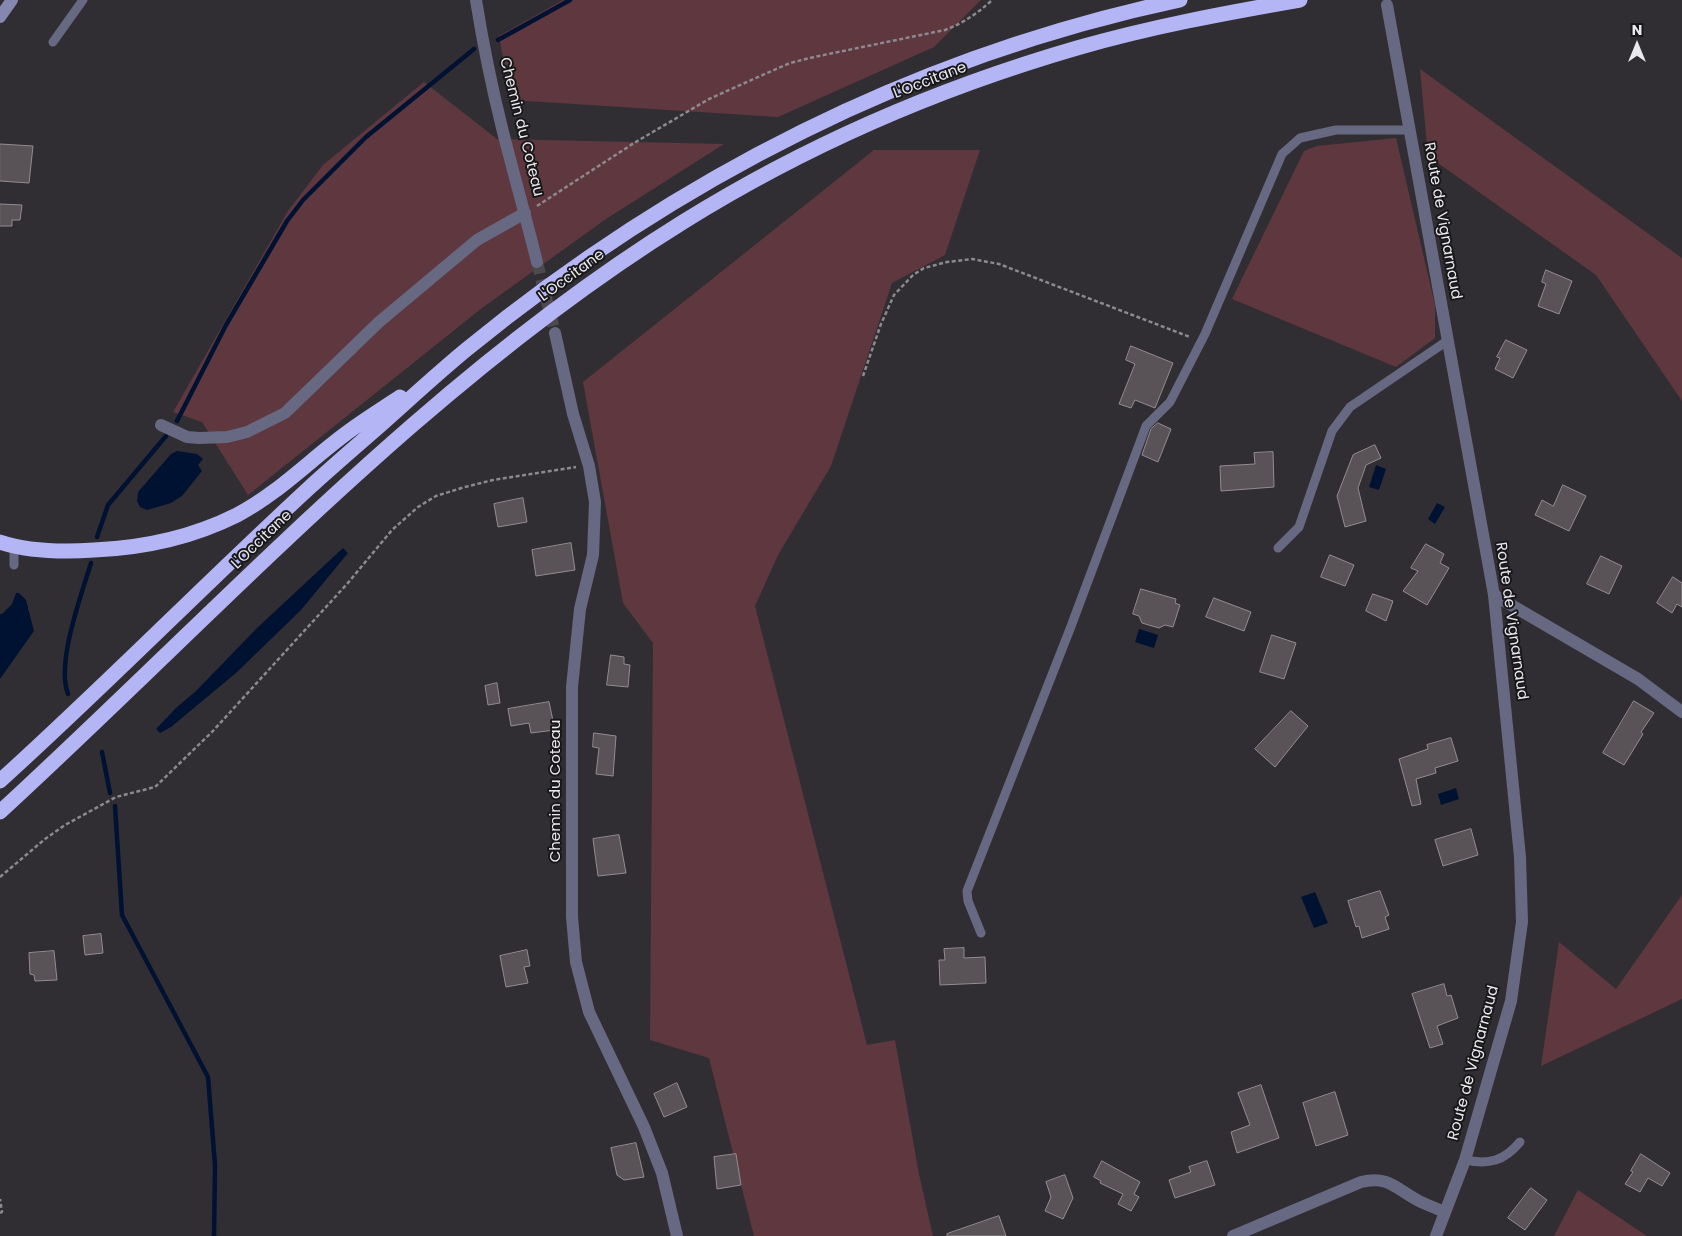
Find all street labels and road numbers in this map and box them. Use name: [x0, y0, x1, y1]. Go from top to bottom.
street label: Chemin du Coteau: [495, 56, 547, 198]
street label: L'Occitane: [891, 59, 969, 103]
street label: Route de Vignarnaud: [1419, 141, 1465, 301]
street label: L'Occitane: [536, 246, 608, 306]
street label: L'Occitane: [228, 507, 296, 573]
street label: Route de Vignarnaud: [1491, 541, 1531, 701]
street label: Chemin du Coteau: [547, 720, 565, 862]
street label: Route de Vignarnaud: [1445, 984, 1503, 1142]

